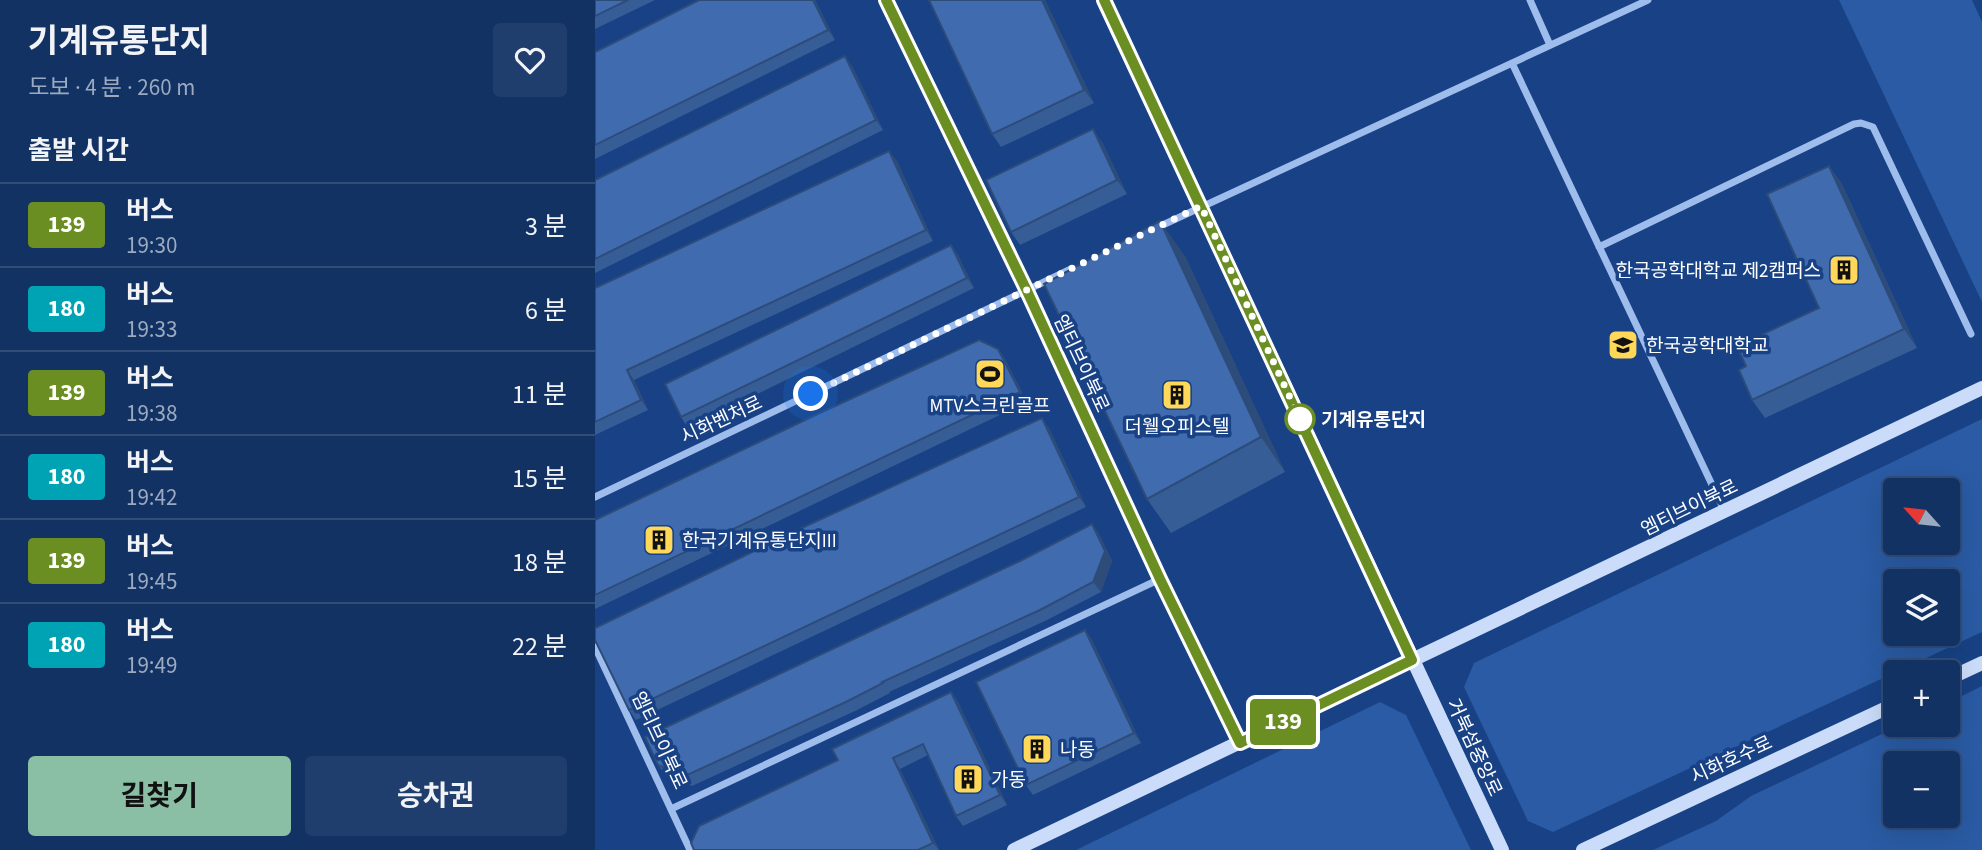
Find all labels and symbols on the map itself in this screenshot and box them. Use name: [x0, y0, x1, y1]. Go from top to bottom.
building icon: 한국공학대학교 제2캠퍼스: [1827, 253, 1861, 287]
place label: 한국공학대학교 제2캠퍼스: [1615, 258, 1821, 285]
street label: 엠티브이북로: [1046, 310, 1115, 417]
school or university icon: 한국공학대학교: [1606, 328, 1640, 362]
place label: 한국공학대학교: [1646, 333, 1768, 360]
sports icon: MTV스크린골프: [973, 357, 1007, 391]
your location: [793, 376, 828, 411]
building icon: 더웰오피스텔: [1160, 378, 1194, 412]
street label: 시화벤처로: [676, 390, 767, 451]
place label: MTV스크린골프: [929, 393, 1051, 420]
marker: 기계유통단지: [1285, 404, 1315, 434]
place label: 기계유통단지: [1321, 407, 1426, 434]
place label: 더웰오피스텔: [1125, 414, 1229, 441]
street label: 엠티브이북로: [1637, 473, 1743, 543]
north arrow: [1883, 478, 1960, 555]
building icon: 한국기계유통단지III: [642, 523, 676, 557]
place label: 한국기계유통단지III: [682, 528, 837, 555]
street label: 엠티브이북로: [624, 687, 693, 794]
street label: 거북섬중앙로: [1439, 694, 1508, 801]
line badge: 139: [1243, 699, 1323, 745]
street label: 시화호수로: [1686, 730, 1777, 791]
building icon: 나동: [1020, 732, 1054, 766]
place label: 나동: [1060, 737, 1095, 764]
building icon: 가동: [951, 762, 985, 796]
place label: 가동: [991, 767, 1026, 794]

